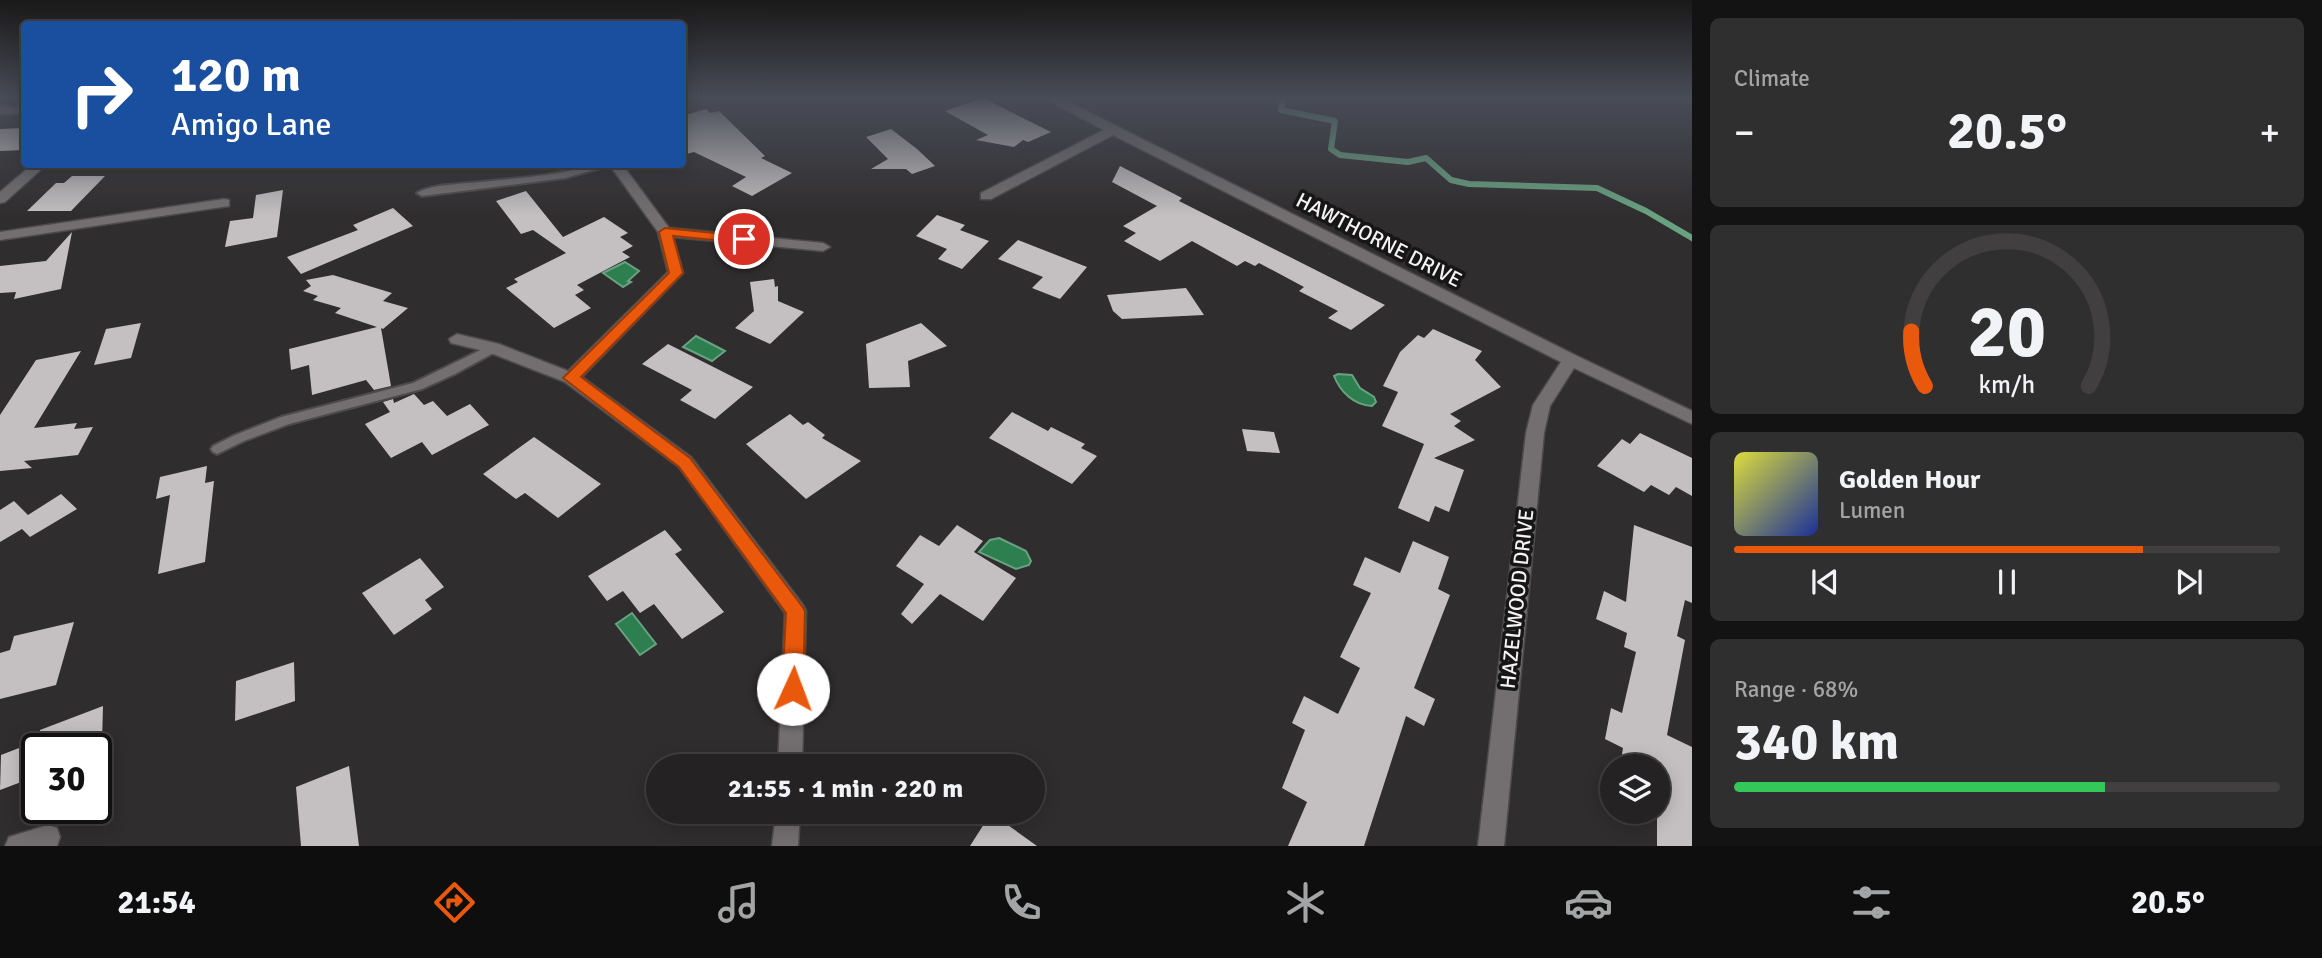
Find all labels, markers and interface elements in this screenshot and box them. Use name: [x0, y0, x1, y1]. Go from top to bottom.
text: 120 m: [171, 45, 301, 105]
icon: right: [56, 49, 147, 140]
text: Climate: [1734, 64, 1810, 93]
text: 20.5°: [1947, 99, 2067, 163]
text: Amigo Lane: [171, 105, 331, 144]
text: −: [1734, 109, 1755, 156]
text: +: [2259, 109, 2280, 156]
street label: HAWTHORNE DRIVE: [1292, 187, 1466, 293]
pin: [714, 209, 774, 269]
icon: arrive: [725, 220, 763, 258]
text: 20: [1968, 288, 2046, 377]
text: km/h: [1979, 368, 2035, 399]
text: Golden Hour: [1839, 464, 1980, 496]
text: Lumen: [1839, 496, 1905, 525]
street label: HAZELWOOD DRIVE: [1495, 508, 1539, 690]
icon: previous: [1806, 563, 1844, 601]
icon: pause: [1988, 563, 2026, 601]
icon: next: [2170, 563, 2208, 601]
position arrow: [756, 652, 830, 726]
text: Range · 68%: [1734, 675, 1858, 704]
text: 340 km: [1734, 710, 1899, 774]
speed limit sign: 30: [21, 733, 112, 824]
map controls: [1600, 754, 1670, 824]
button: layers: [1600, 754, 1670, 824]
text: 21:55 · 1 min · 220 m: [728, 773, 963, 805]
icon: directions: [430, 878, 479, 927]
icon: music: [714, 878, 763, 927]
icon: phone: [997, 878, 1046, 927]
icon: climate: [1281, 878, 1330, 927]
icon: car: [1564, 878, 1613, 927]
icon: filters: [1847, 878, 1896, 927]
text: 21:54: [117, 883, 196, 922]
text: 20.5°: [2131, 883, 2205, 922]

